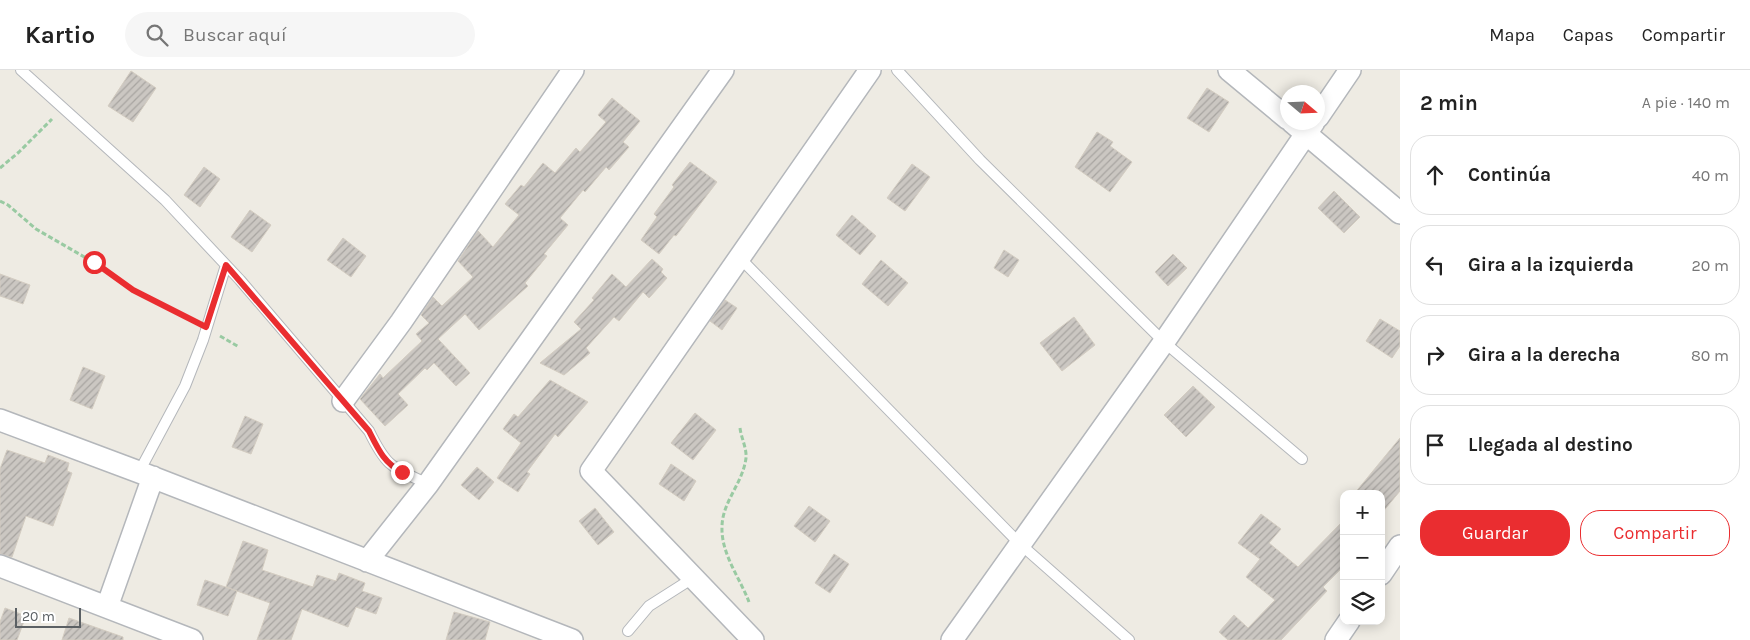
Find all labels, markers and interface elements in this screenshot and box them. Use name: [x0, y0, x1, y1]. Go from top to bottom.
search box: [125, 12, 475, 57]
text: Kartio: [25, 21, 95, 49]
icon: search: [143, 21, 171, 49]
text: Buscar aquí: [183, 24, 287, 46]
text: Mapa: [1489, 24, 1535, 46]
text: Capas: [1563, 24, 1614, 46]
text: Compartir: [1642, 24, 1725, 46]
north arrow: [1280, 85, 1325, 130]
text: 2 min: [1420, 91, 1478, 115]
text: A pie · 140 m: [1642, 93, 1730, 112]
icon: ahead: [1421, 161, 1449, 189]
text: Continúa: [1468, 164, 1551, 186]
text: 40 m: [1692, 166, 1729, 185]
route start: [83, 251, 106, 274]
icon: left: [1421, 251, 1449, 279]
text: Gira a la izquierda: [1468, 254, 1634, 276]
text: 20 m: [1691, 256, 1729, 275]
icon: right: [1421, 341, 1449, 369]
text: Gira a la derecha: [1468, 344, 1620, 366]
text: 80 m: [1691, 346, 1729, 365]
icon: arrive: [1421, 431, 1449, 459]
text: Llegada al destino: [1468, 434, 1633, 456]
route end: [391, 461, 414, 484]
map controls: [1340, 490, 1385, 625]
button: +: [1340, 490, 1385, 535]
button: Guardar: [1420, 510, 1570, 556]
button: Compartir: [1580, 510, 1730, 556]
button: −: [1340, 535, 1385, 580]
button: layers: [1340, 580, 1385, 625]
scale bar: [15, 605, 81, 628]
text: 20 m: [22, 608, 55, 625]

